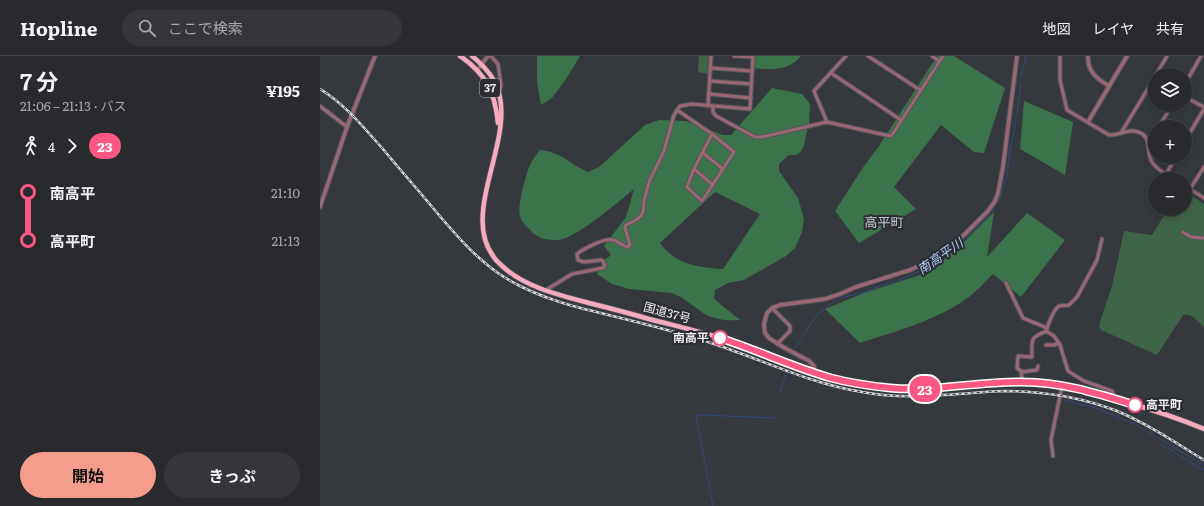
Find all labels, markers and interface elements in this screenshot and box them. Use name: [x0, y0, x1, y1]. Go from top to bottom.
search box: [122, 10, 402, 46]
text: Hopline: [20, 14, 98, 42]
text: ここで検索: [168, 16, 243, 39]
icon: search: [136, 17, 158, 39]
text: 地図: [1042, 18, 1070, 38]
text: レイヤ: [1092, 18, 1134, 38]
text: 共有: [1156, 18, 1184, 38]
text: 7 分: [20, 64, 58, 97]
map controls: [1148, 68, 1192, 216]
button: layers: [1148, 68, 1192, 112]
text: ¥195: [266, 79, 300, 102]
road number: 37: [480, 79, 500, 97]
text: 21:06 – 21:13 · バス: [20, 96, 126, 115]
button: +: [1148, 120, 1192, 164]
icon: walk: [20, 135, 42, 157]
icon: forward: [61, 135, 83, 157]
text: 23: [97, 136, 113, 156]
text: 4: [48, 137, 55, 156]
button: −: [1148, 172, 1192, 216]
text: 南高平: [50, 181, 95, 204]
text: 21:10: [271, 183, 300, 202]
district label: 高平町: [864, 212, 904, 231]
text: 高平町: [50, 229, 95, 252]
text: 21:13: [271, 231, 300, 250]
water label: 南高平川: [913, 232, 968, 278]
street label: 国道37号: [642, 297, 693, 327]
place label: 南高平: [673, 328, 709, 346]
marker: 南高平: [712, 330, 728, 346]
line badge: 23: [907, 376, 943, 402]
text: 23: [917, 379, 933, 399]
place label: 高平町: [1146, 395, 1182, 413]
marker: 高平町: [1127, 397, 1143, 413]
button: 開始: [20, 452, 156, 498]
button: きっぷ: [164, 452, 300, 498]

